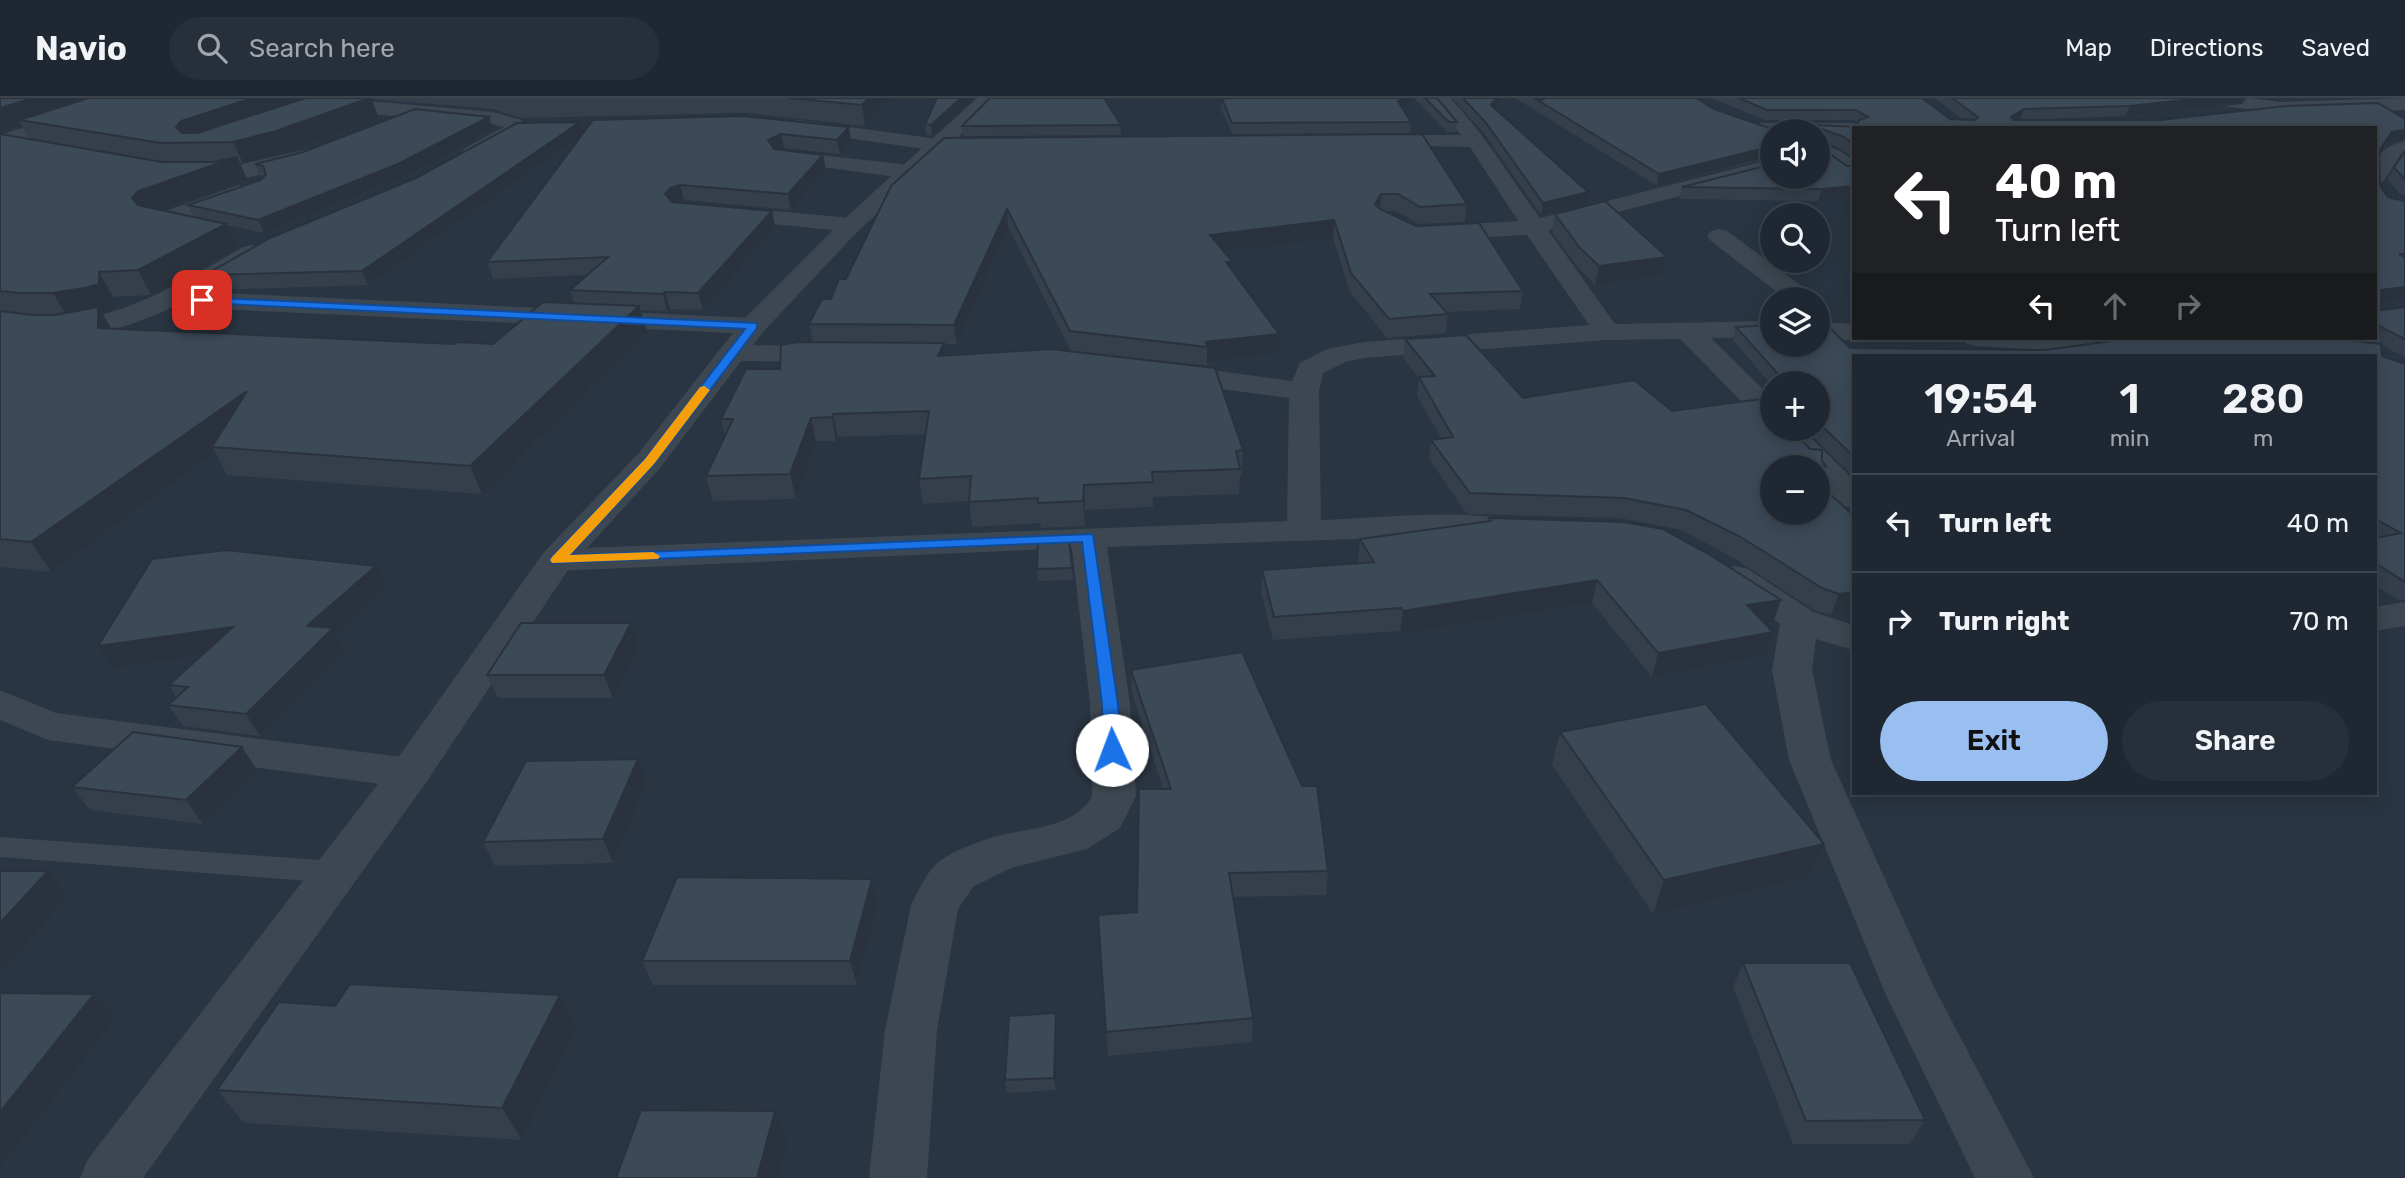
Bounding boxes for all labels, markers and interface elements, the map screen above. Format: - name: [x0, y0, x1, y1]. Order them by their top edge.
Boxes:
- search box: [169, 17, 659, 80]
- text: Navio: [35, 29, 127, 68]
- icon: search: [193, 29, 231, 67]
- text: Search here: [249, 33, 395, 64]
- text: Map: [2065, 34, 2112, 62]
- text: Directions: [2150, 34, 2263, 62]
- text: Saved: [2301, 34, 2370, 62]
- map controls: [1760, 119, 1830, 525]
- button: sound: [1760, 119, 1830, 189]
- text: 40 m: [1995, 152, 2117, 210]
- icon: left: [1880, 154, 1971, 245]
- button: search: [1760, 203, 1830, 273]
- text: Turn left: [1995, 211, 2120, 249]
- pin: [172, 270, 232, 330]
- icon: arrive: [183, 281, 221, 319]
- button: layers: [1760, 287, 1830, 357]
- icon: left: [2023, 287, 2061, 325]
- icon: ahead: [2096, 287, 2134, 325]
- icon: right: [2169, 287, 2207, 325]
- button: +: [1760, 371, 1830, 441]
- text: 19:54: [1924, 374, 2037, 424]
- text: 1: [2120, 374, 2140, 424]
- text: 280: [2222, 374, 2305, 424]
- text: Arrival: [1946, 424, 2015, 452]
- text: min: [2110, 424, 2150, 452]
- text: m: [2253, 424, 2274, 452]
- button: −: [1760, 455, 1830, 525]
- icon: left: [1880, 504, 1918, 542]
- text: Turn left: [1939, 508, 2051, 539]
- text: 40 m: [2287, 508, 2349, 539]
- icon: right: [1880, 602, 1918, 640]
- text: Turn right: [1939, 606, 2069, 637]
- text: 70 m: [2290, 606, 2349, 637]
- button: Exit: [1880, 701, 2108, 781]
- button: Share: [2122, 701, 2349, 781]
- position arrow: [1075, 713, 1149, 787]

